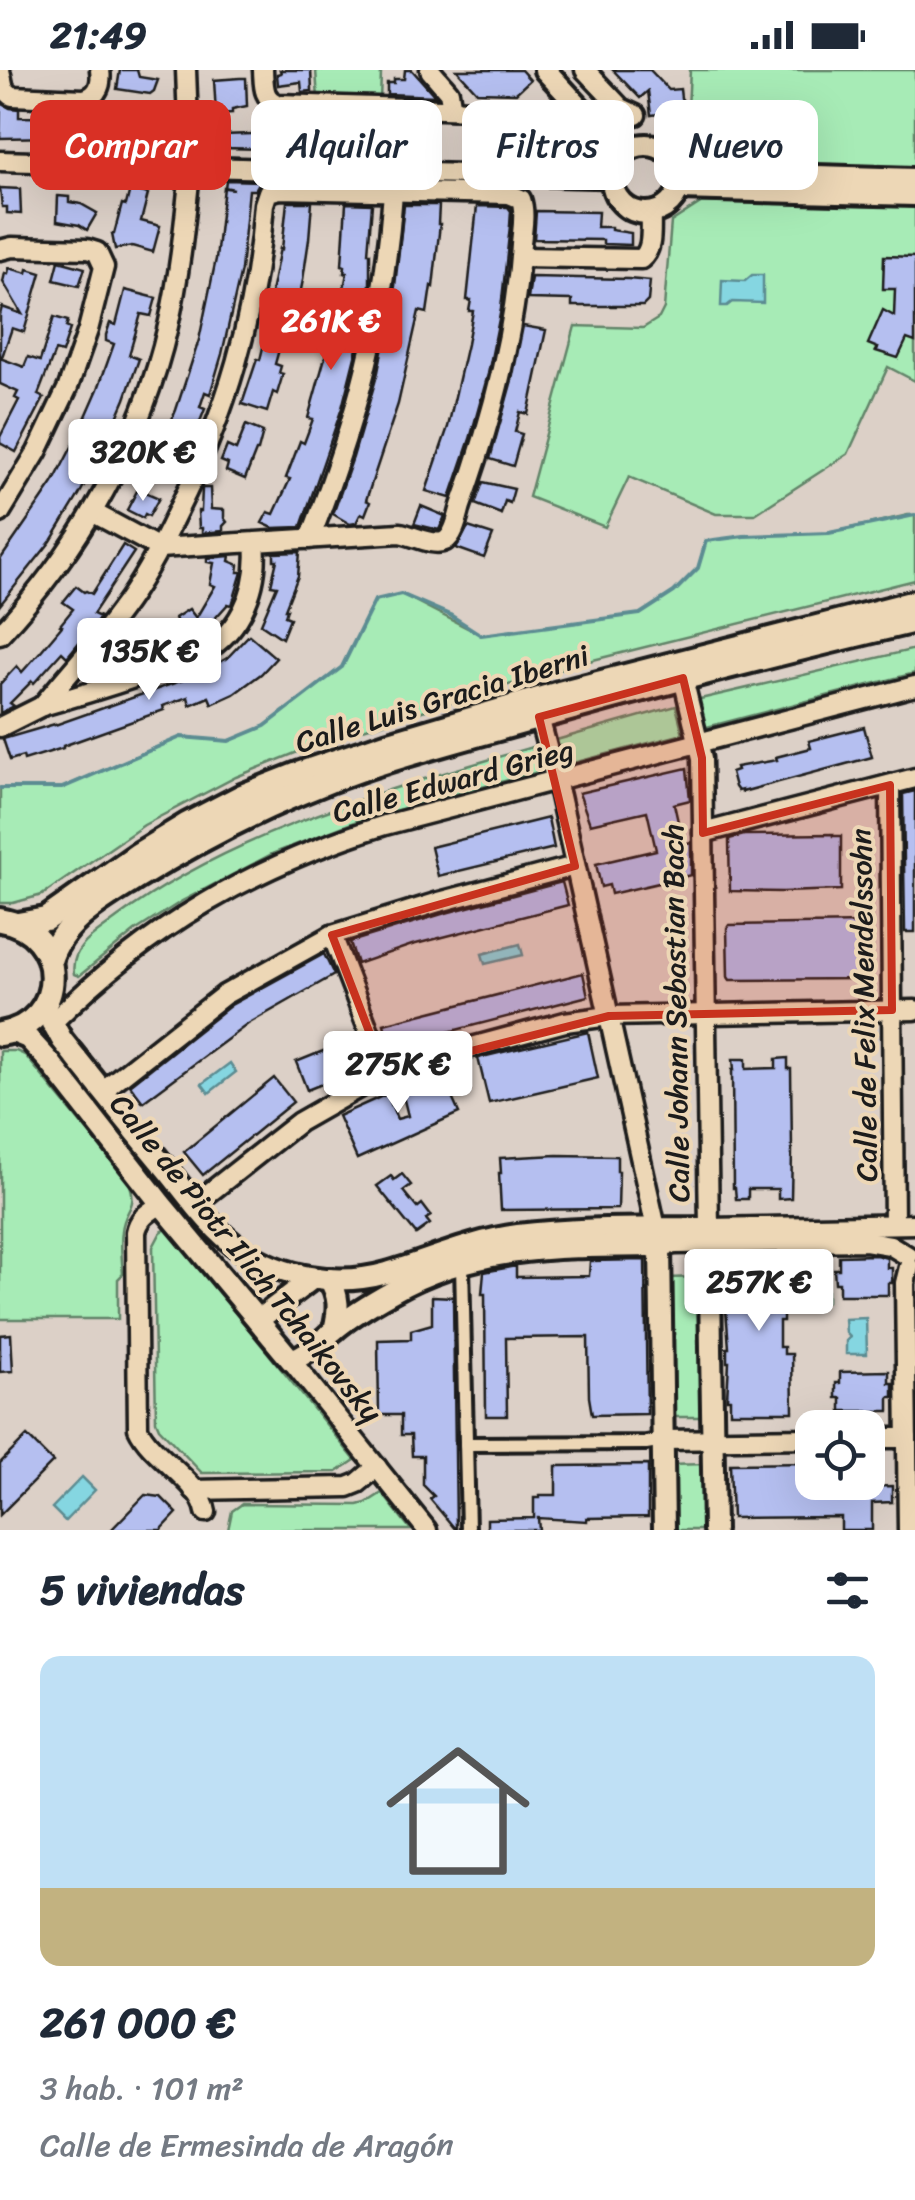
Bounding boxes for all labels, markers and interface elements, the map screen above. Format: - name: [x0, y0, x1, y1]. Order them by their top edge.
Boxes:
- text: 21:49: [50, 2, 147, 69]
- chip: Comprar: [30, 100, 231, 190]
- chip: Alquilar: [251, 100, 442, 190]
- chip: Filtros: [462, 100, 634, 190]
- chip: Nuevo: [654, 100, 818, 190]
- pin: 261K €: [250, 288, 412, 373]
- text: 261K €: [281, 292, 381, 349]
- pin: 320K €: [62, 419, 224, 504]
- text: 320K €: [90, 423, 196, 480]
- pin: 135K €: [68, 618, 230, 703]
- text: 135K €: [99, 622, 199, 679]
- street label: Calle Luis Gracia Iberni: [288, 628, 596, 769]
- street label: Calle Edward Grieg: [326, 723, 580, 839]
- street label: Calle Johann Sebastian Bach: [646, 823, 706, 1203]
- street label: Calle de Felix Mendelssohn: [834, 828, 894, 1182]
- pin: 275K €: [317, 1031, 479, 1116]
- text: 275K €: [345, 1035, 451, 1092]
- street label: Calle de Piotr Ilich Tchaikovsky: [95, 1081, 397, 1436]
- pin: 257K €: [678, 1249, 840, 1334]
- text: 257K €: [706, 1253, 812, 1310]
- map controls: [795, 1410, 885, 1500]
- button: locate: [795, 1410, 885, 1500]
- text: 5 viviendas: [40, 1553, 244, 1627]
- icon: filters: [820, 1563, 875, 1618]
- icon: home: [368, 1721, 548, 1901]
- text: 261 000 €: [40, 1986, 235, 2060]
- text: 3 hab. · 101 m²: [40, 2060, 244, 2117]
- text: Calle de Ermesinda de Aragón: [40, 2117, 454, 2174]

